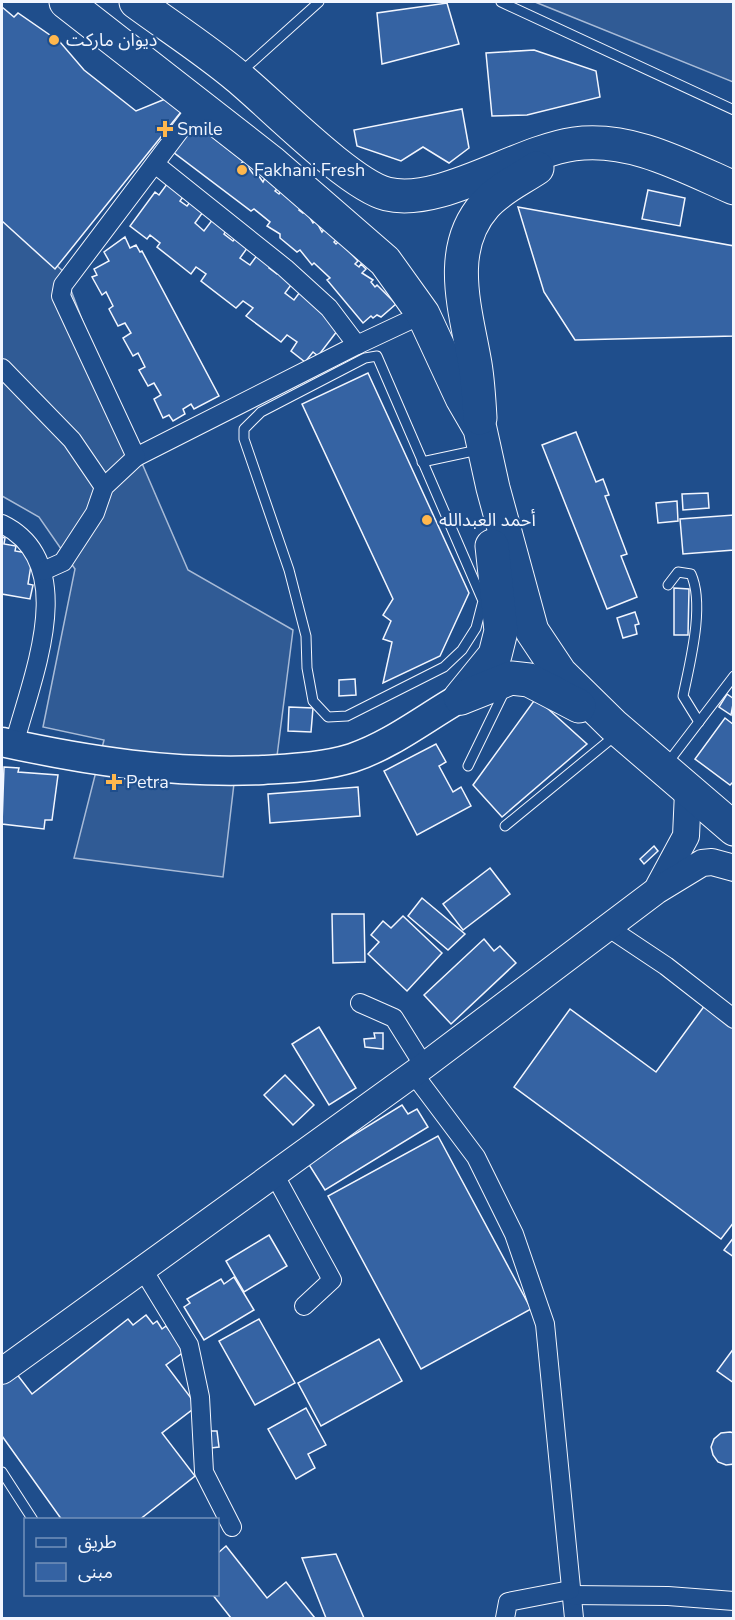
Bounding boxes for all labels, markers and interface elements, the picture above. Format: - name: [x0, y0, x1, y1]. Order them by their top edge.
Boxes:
- place label: ديوان ماركت: [66, 28, 157, 52]
- marker: ديوان ماركت: [47, 33, 61, 47]
- place label: Smile: [177, 117, 222, 141]
- marker: Smile: [158, 122, 172, 136]
- place label: Fakhani Fresh: [254, 158, 365, 182]
- marker: Fakhani Fresh: [235, 163, 249, 177]
- place label: أحمد العبدالله: [439, 508, 536, 532]
- marker: أحمد العبدالله: [420, 513, 434, 527]
- place label: Petra: [126, 770, 169, 794]
- marker: Petra: [107, 775, 121, 789]
- legend: [24, 1518, 219, 1596]
- text: طريق: [78, 1530, 117, 1554]
- text: مبنى: [78, 1560, 113, 1584]

